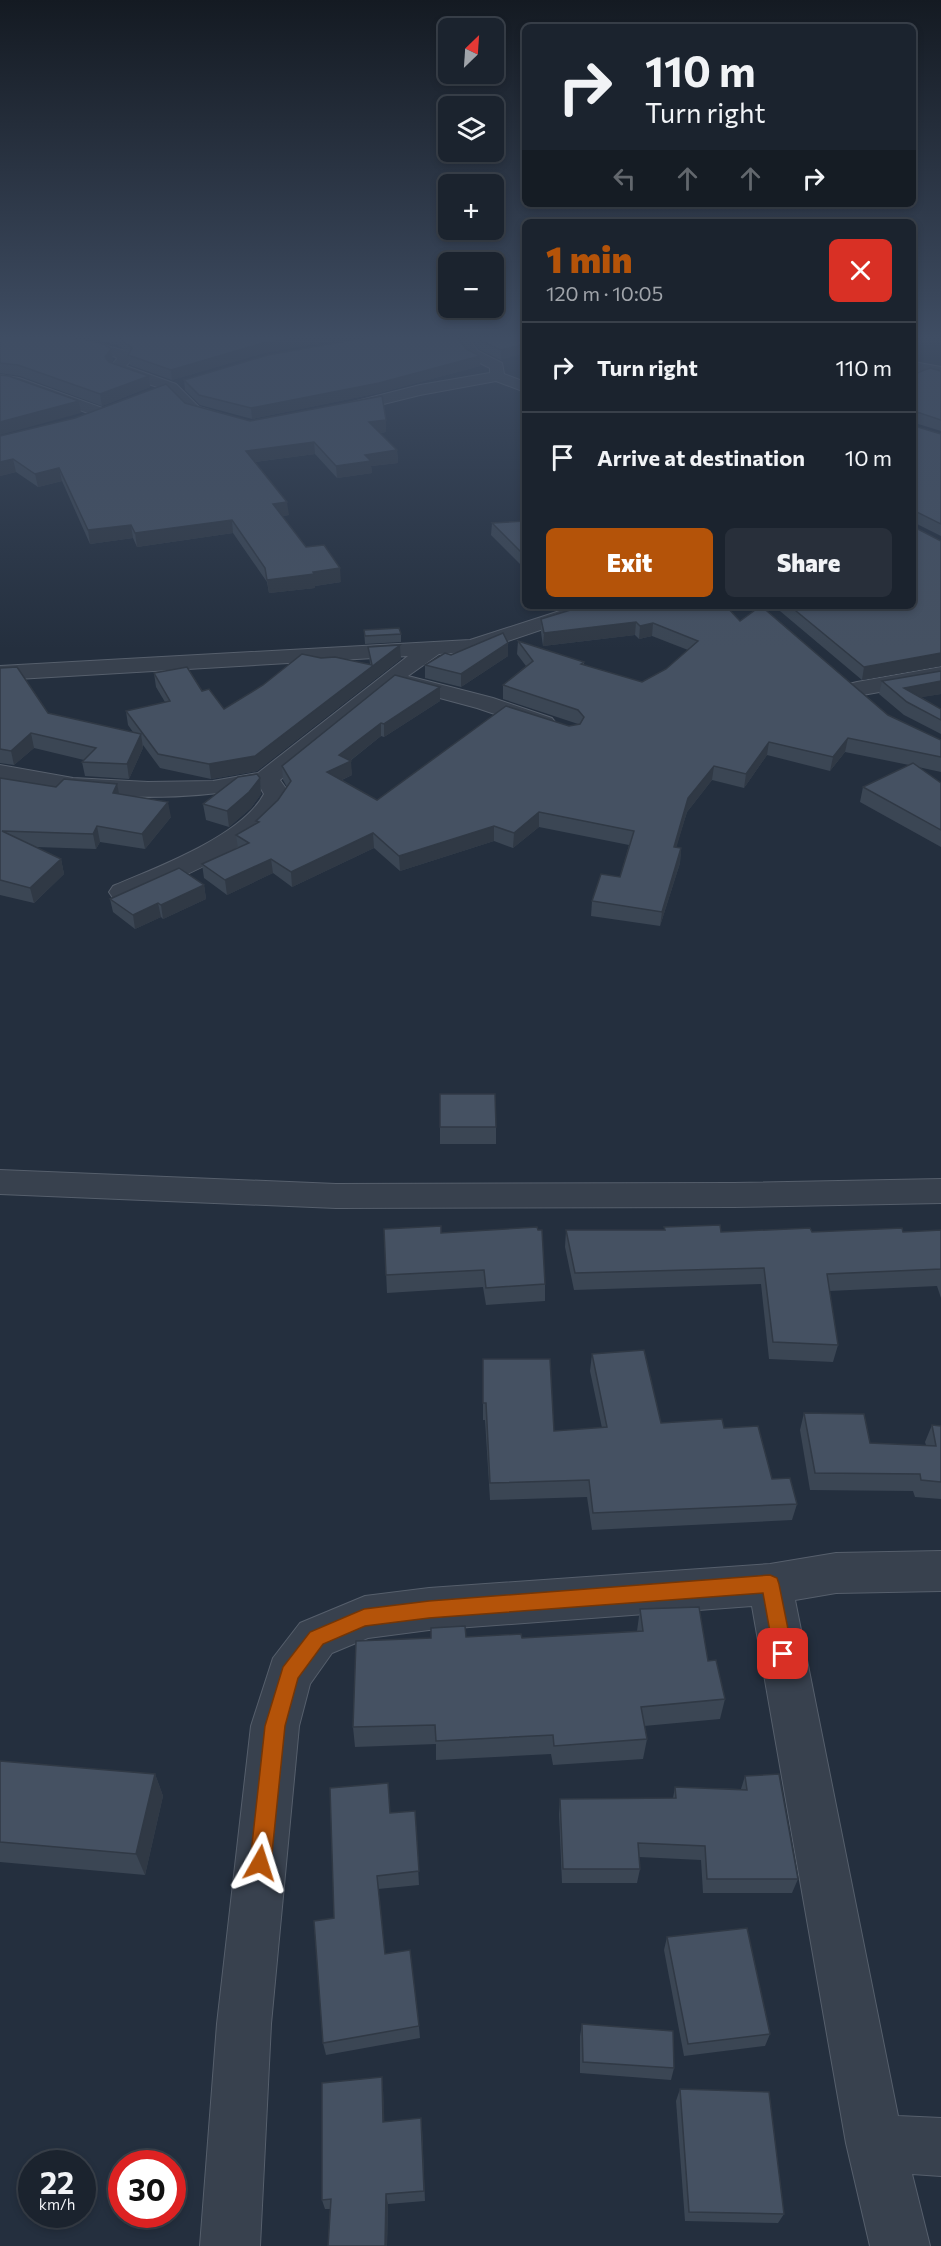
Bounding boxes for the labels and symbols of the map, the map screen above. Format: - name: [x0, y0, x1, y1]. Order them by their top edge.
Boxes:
- north arrow: [438, 18, 504, 84]
- pin: [757, 1628, 808, 1679]
- position arrow: [228, 1831, 292, 1895]
- speed limit sign: 30: [108, 2150, 186, 2228]

